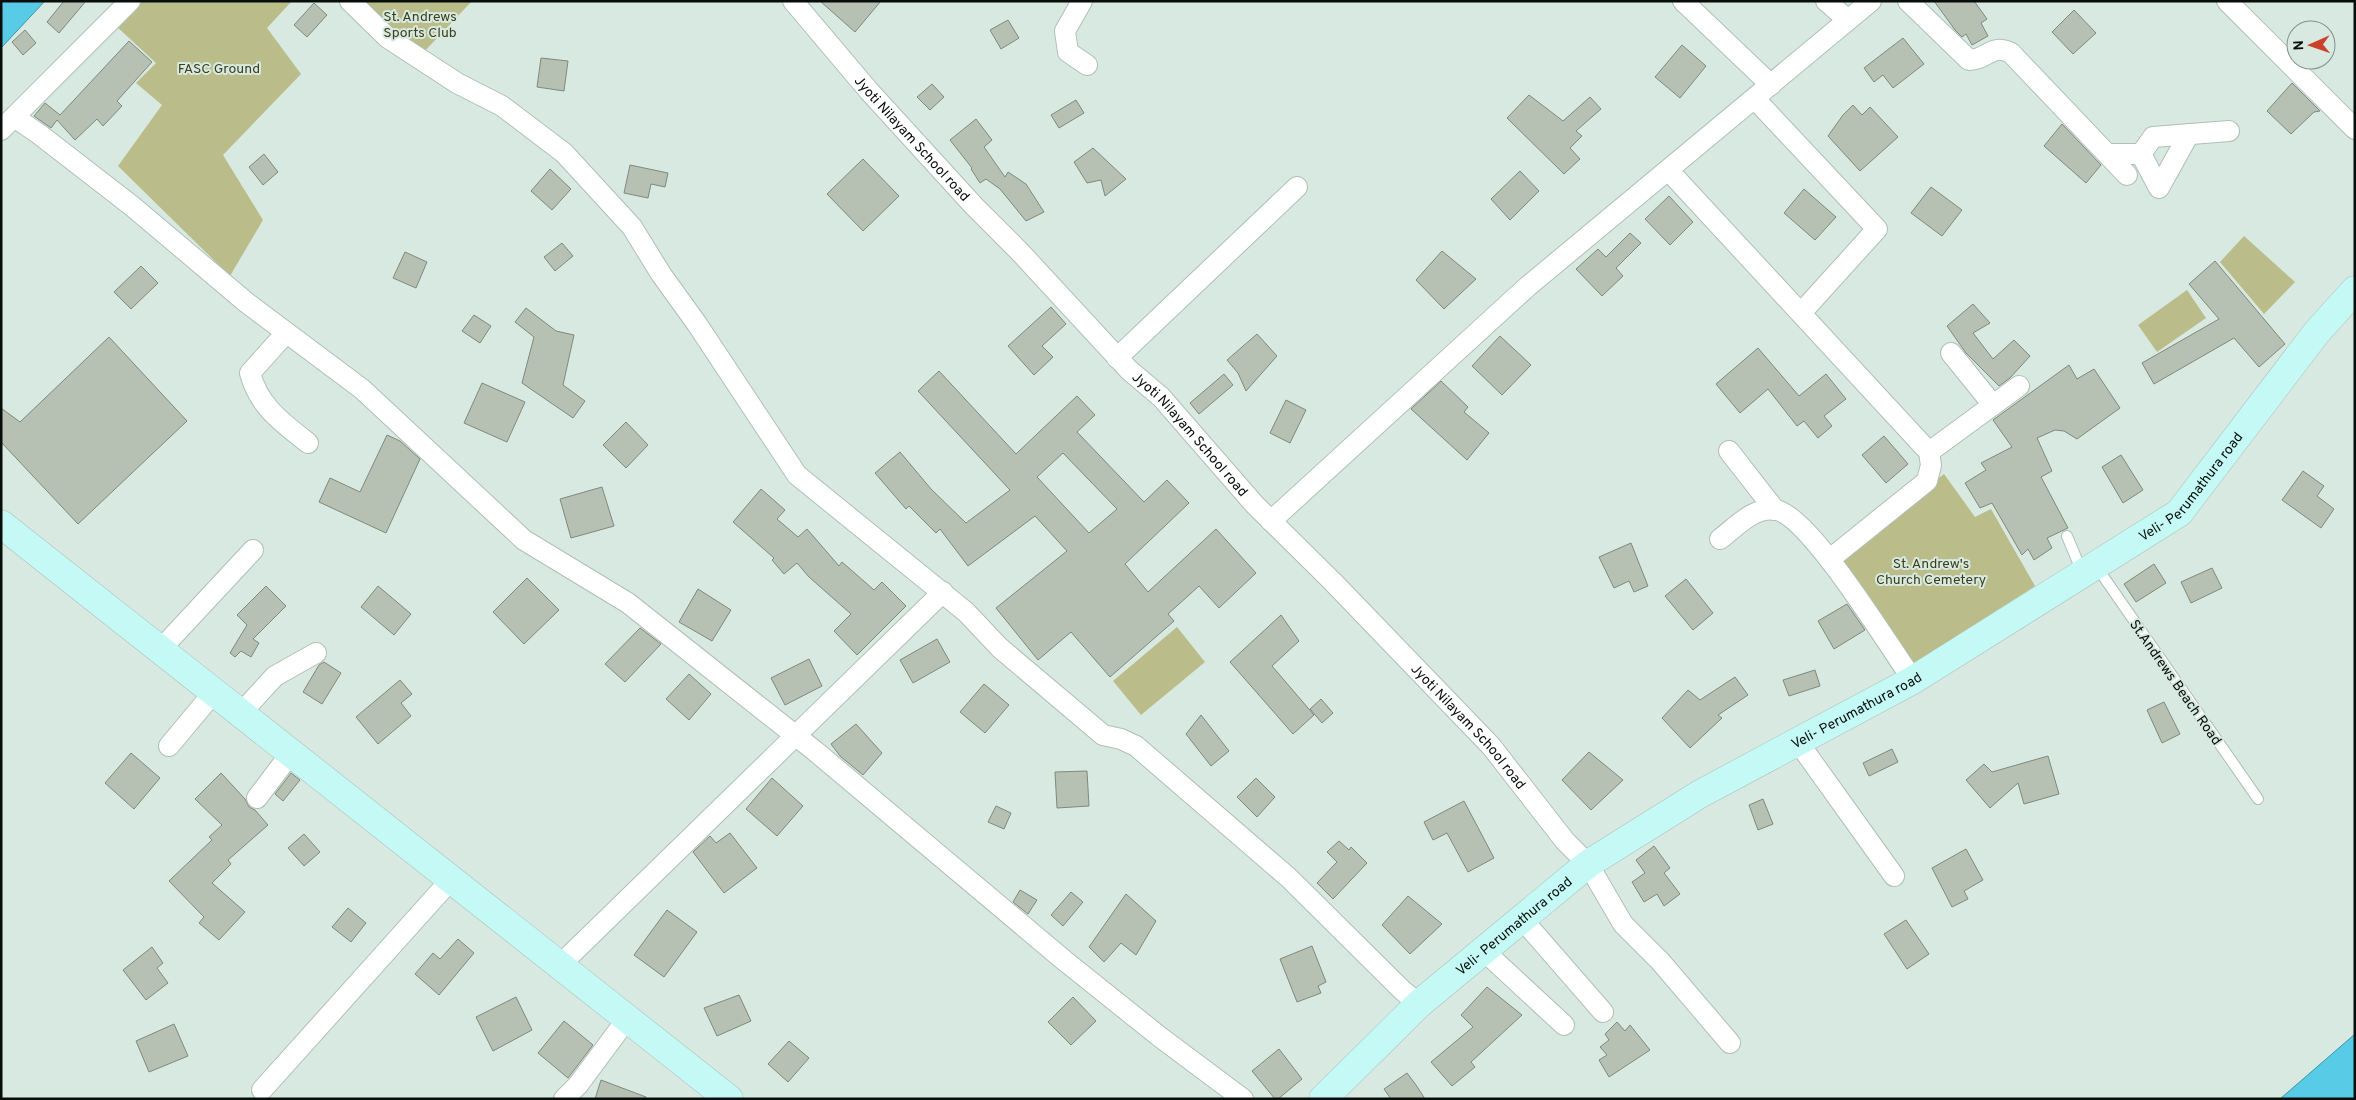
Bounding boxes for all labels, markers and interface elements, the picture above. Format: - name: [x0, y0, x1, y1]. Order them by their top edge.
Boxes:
- park label: St. Andrews Sports Club: [383, 9, 457, 42]
- north arrow: [2286, 20, 2336, 70]
- text: N: [2291, 40, 2308, 51]
- park label: FASC Ground: [178, 61, 260, 78]
- street label: Jyoti Nilayam School road: [850, 73, 973, 206]
- street label: Jyoti Nilayam School road: [1128, 369, 1251, 501]
- street label: Veli- Perumathura road: [2136, 430, 2247, 546]
- park label: St. Andrew's Church Cemetery: [1876, 556, 1986, 589]
- street label: St.Andrews Beach Road: [2125, 617, 2224, 749]
- street label: Jyoti Nilayam School road: [1407, 661, 1529, 793]
- street label: Veli- Perumathura road: [1789, 669, 1926, 753]
- street label: Veli- Perumathura road: [1453, 874, 1576, 980]

